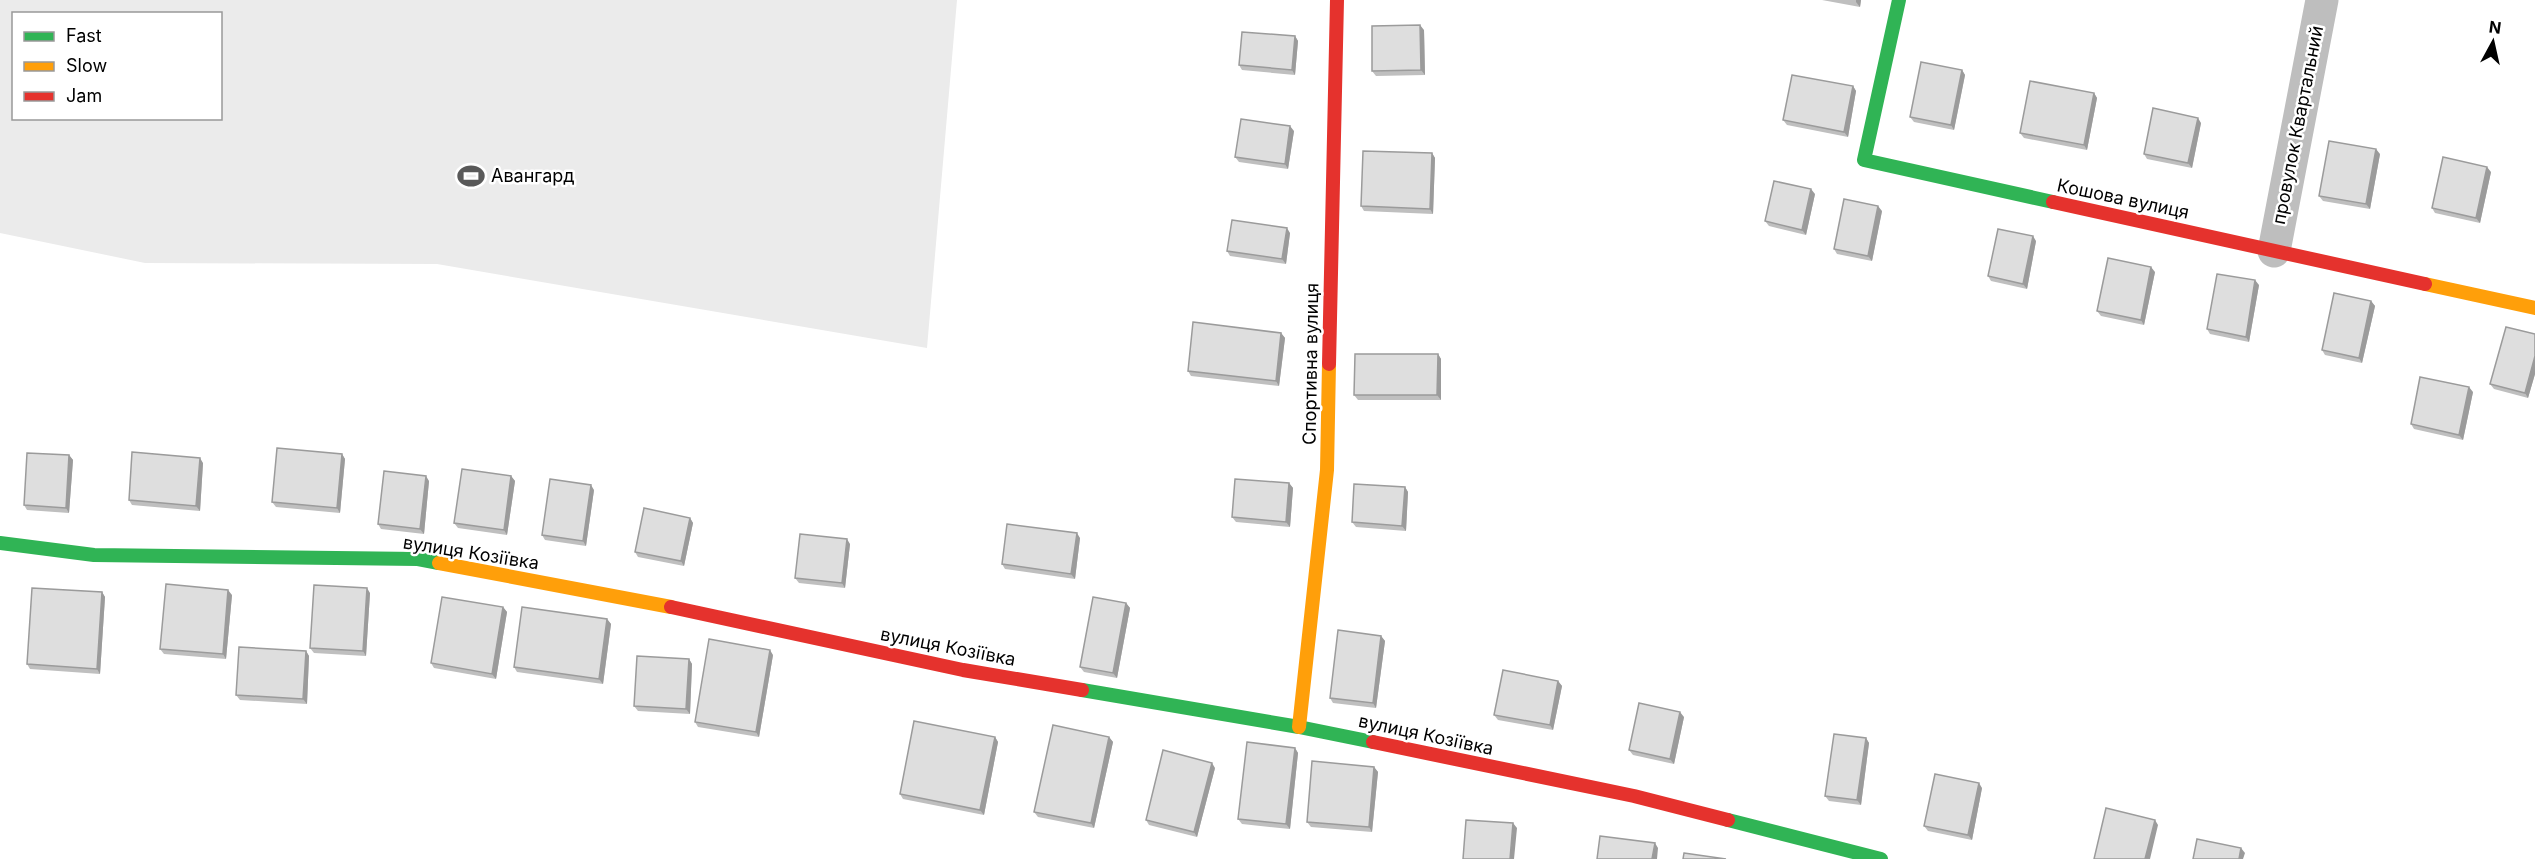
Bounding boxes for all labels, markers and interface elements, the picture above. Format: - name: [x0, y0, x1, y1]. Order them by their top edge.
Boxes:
- legend: [12, 12, 222, 120]
- north arrow: [2463, 12, 2523, 72]
- text: N: [2488, 16, 2503, 38]
- street label: провулок Квартальний: [2268, 24, 2327, 226]
- text: Fast: [66, 25, 102, 46]
- text: Slow: [66, 55, 107, 76]
- text: Jam: [66, 85, 102, 106]
- sports icon: Авангард: [456, 161, 486, 191]
- place label: Авангард: [491, 165, 575, 186]
- street label: Кошова вулиця: [2055, 174, 2191, 223]
- street label: Спортивна вулиця: [1299, 283, 1322, 445]
- street label: вулиця Козіївка: [402, 531, 541, 574]
- street label: вулиця Козіївка: [879, 623, 1018, 670]
- street label: вулиця Козіївка: [1357, 710, 1495, 759]

